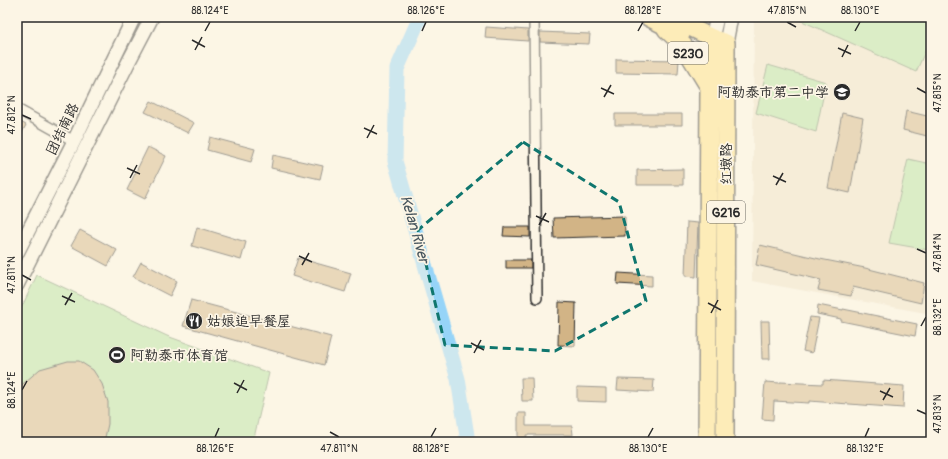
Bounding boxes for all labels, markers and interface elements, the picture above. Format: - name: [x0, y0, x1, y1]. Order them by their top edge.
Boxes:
- text: 88.124°E: [191, 5, 229, 17]
- text: 88.126°E: [407, 5, 445, 17]
- text: 88.128°E: [625, 5, 661, 17]
- text: 47.815°N: [768, 5, 807, 17]
- text: 88.130°E: [841, 5, 879, 17]
- road number: S230: [668, 42, 708, 64]
- text: 47.815°N: [932, 73, 944, 112]
- school or university icon: 阿勒泰市第二中学: [832, 82, 852, 102]
- place label: 阿勒泰市第二中学: [717, 84, 829, 101]
- text: 47.812°N: [6, 95, 18, 134]
- street label: 团结南路: [43, 100, 82, 158]
- street label: 红墩路: [718, 143, 735, 185]
- water label: Kelan River: [396, 193, 434, 267]
- road number: G216: [707, 201, 745, 223]
- text: 47.814°N: [932, 233, 944, 273]
- text: 47.811°N: [6, 256, 18, 294]
- text: 88.132°E: [932, 299, 944, 335]
- restaurant icon: 姑娘追早餐屋: [184, 311, 204, 331]
- place label: 姑娘追早餐屋: [207, 313, 291, 330]
- sports icon: 阿勒泰市体育馆: [107, 345, 127, 365]
- place label: 阿勒泰市体育馆: [130, 347, 228, 364]
- text: 88.124°E: [6, 371, 18, 409]
- text: 47.813°N: [932, 394, 944, 433]
- text: 88.126°E: [196, 443, 234, 455]
- text: 47.811°N: [320, 443, 358, 455]
- text: 88.128°E: [413, 443, 449, 455]
- text: 88.130°E: [629, 443, 667, 455]
- text: 88.132°E: [847, 443, 883, 455]

